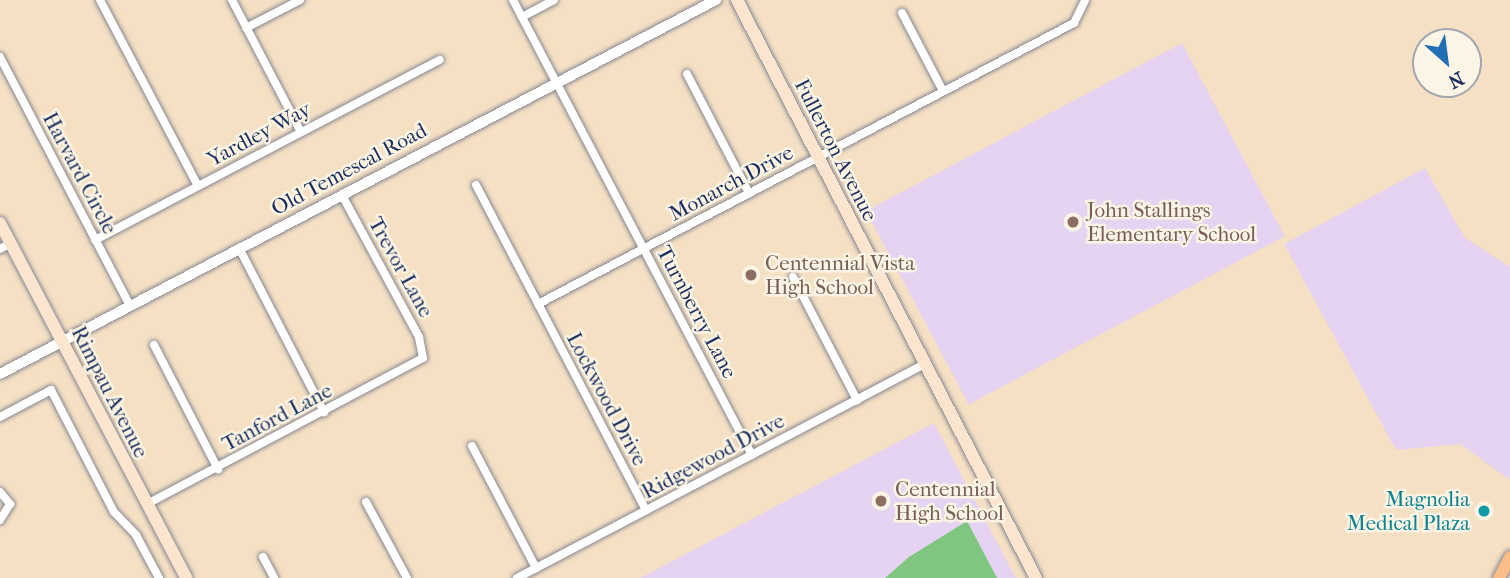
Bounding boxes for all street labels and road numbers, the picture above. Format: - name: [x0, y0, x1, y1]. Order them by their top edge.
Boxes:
- street label: Fullerton Avenue: [789, 75, 883, 225]
- street label: Yardley Way: [203, 96, 315, 172]
- street label: Harvard Circle: [37, 108, 123, 238]
- street label: Old Temescal Road: [267, 117, 431, 221]
- street label: Monarch Drive: [665, 140, 797, 226]
- street label: Trevor Lane: [363, 213, 439, 321]
- street label: Turnberry Lane: [652, 241, 742, 383]
- street label: Rimpau Avenue: [66, 322, 154, 462]
- street label: Lockwood Drive: [561, 328, 653, 470]
- street label: Tanford Lane: [218, 378, 336, 456]
- street label: Ridgewood Drive: [637, 408, 789, 504]

